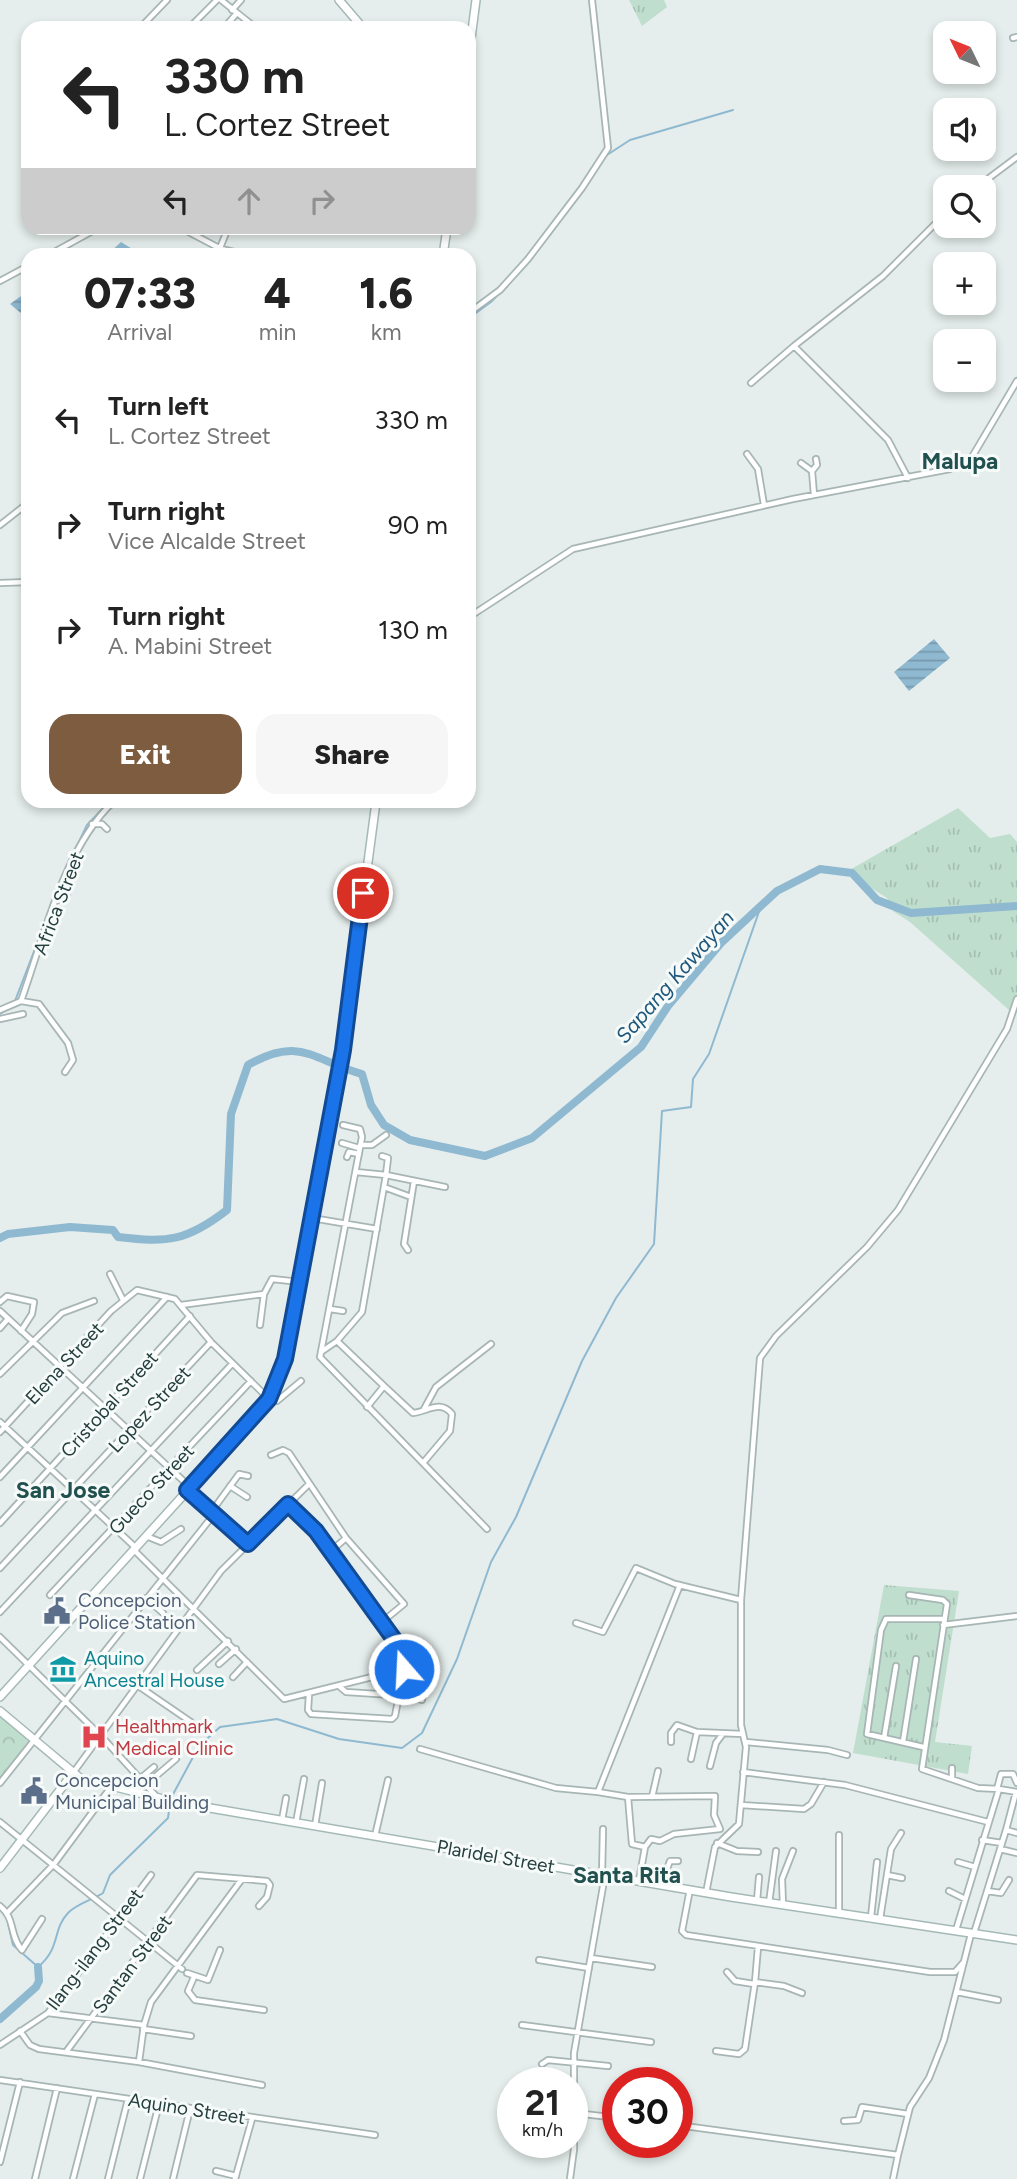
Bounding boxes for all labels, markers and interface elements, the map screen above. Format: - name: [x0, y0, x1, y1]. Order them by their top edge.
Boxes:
- north arrow: [933, 21, 996, 84]
- map controls: [933, 21, 996, 392]
- text: 330 m: [164, 46, 305, 105]
- icon: left: [49, 49, 140, 140]
- button: sound: [933, 98, 996, 161]
- text: L. Cortez Street: [164, 106, 390, 144]
- button: search: [933, 175, 996, 238]
- icon: left: [157, 182, 195, 220]
- icon: ahead: [230, 182, 268, 220]
- icon: right: [303, 182, 341, 220]
- button: +: [933, 252, 996, 315]
- text: 07:33: [84, 268, 196, 319]
- text: 4: [264, 268, 291, 319]
- text: 1.6: [359, 268, 413, 319]
- text: Arrival: [107, 318, 172, 346]
- text: min: [259, 318, 296, 346]
- text: km: [371, 318, 402, 346]
- button: −: [933, 329, 996, 392]
- text: Turn left: [108, 390, 209, 422]
- icon: left: [49, 401, 87, 439]
- text: 330 m: [374, 404, 448, 436]
- text: L. Cortez Street: [108, 422, 271, 450]
- district label: Malupa: [922, 447, 998, 475]
- text: Turn right: [108, 495, 225, 527]
- icon: right: [49, 506, 87, 544]
- text: 90 m: [388, 509, 448, 541]
- text: Vice Alcalde Street: [108, 527, 306, 555]
- text: Turn right: [108, 600, 225, 632]
- icon: right: [49, 611, 87, 649]
- text: 130 m: [378, 614, 448, 646]
- text: A. Mabini Street: [108, 632, 272, 660]
- button: Exit: [49, 714, 242, 794]
- button: Share: [256, 714, 448, 794]
- street label: Africa Street: [28, 848, 89, 958]
- pin: [333, 863, 393, 923]
- icon: arrive: [344, 874, 382, 912]
- water label: Sapang Kawayan: [610, 905, 739, 1048]
- street label: Elena Street: [20, 1317, 108, 1409]
- street label: Cristobal Street: [56, 1347, 163, 1462]
- street label: Lopez Street: [104, 1361, 195, 1457]
- street label: Gueco Street: [104, 1440, 199, 1539]
- district label: San Jose: [16, 1476, 110, 1504]
- place label: Concepcion Police Station: [78, 1589, 195, 1634]
- public building icon: Concepcion Police Station: [42, 1596, 72, 1626]
- position arrow: [367, 1632, 441, 1706]
- place label: Aquino Ancestral House: [84, 1647, 224, 1692]
- museum icon: Aquino Ancestral House: [48, 1654, 78, 1684]
- place label: Healthmark Medical Clinic: [115, 1715, 233, 1760]
- hospital icon: Healthmark Medical Clinic: [79, 1722, 109, 1752]
- place label: Concepcion Municipal Building: [55, 1769, 209, 1814]
- public building icon: Concepcion Municipal Building: [19, 1776, 49, 1806]
- street label: Plaridel Street: [435, 1835, 557, 1878]
- district label: Santa Rita: [573, 1861, 681, 1889]
- street label: Ilang-ilang Street: [41, 1884, 148, 2015]
- street label: Santan Street: [88, 1911, 177, 2018]
- speed limit sign: 30: [602, 2067, 693, 2158]
- text: 21: [525, 2082, 560, 2124]
- street label: Aquino Street: [127, 2088, 247, 2129]
- text: km/h: [522, 2119, 563, 2141]

